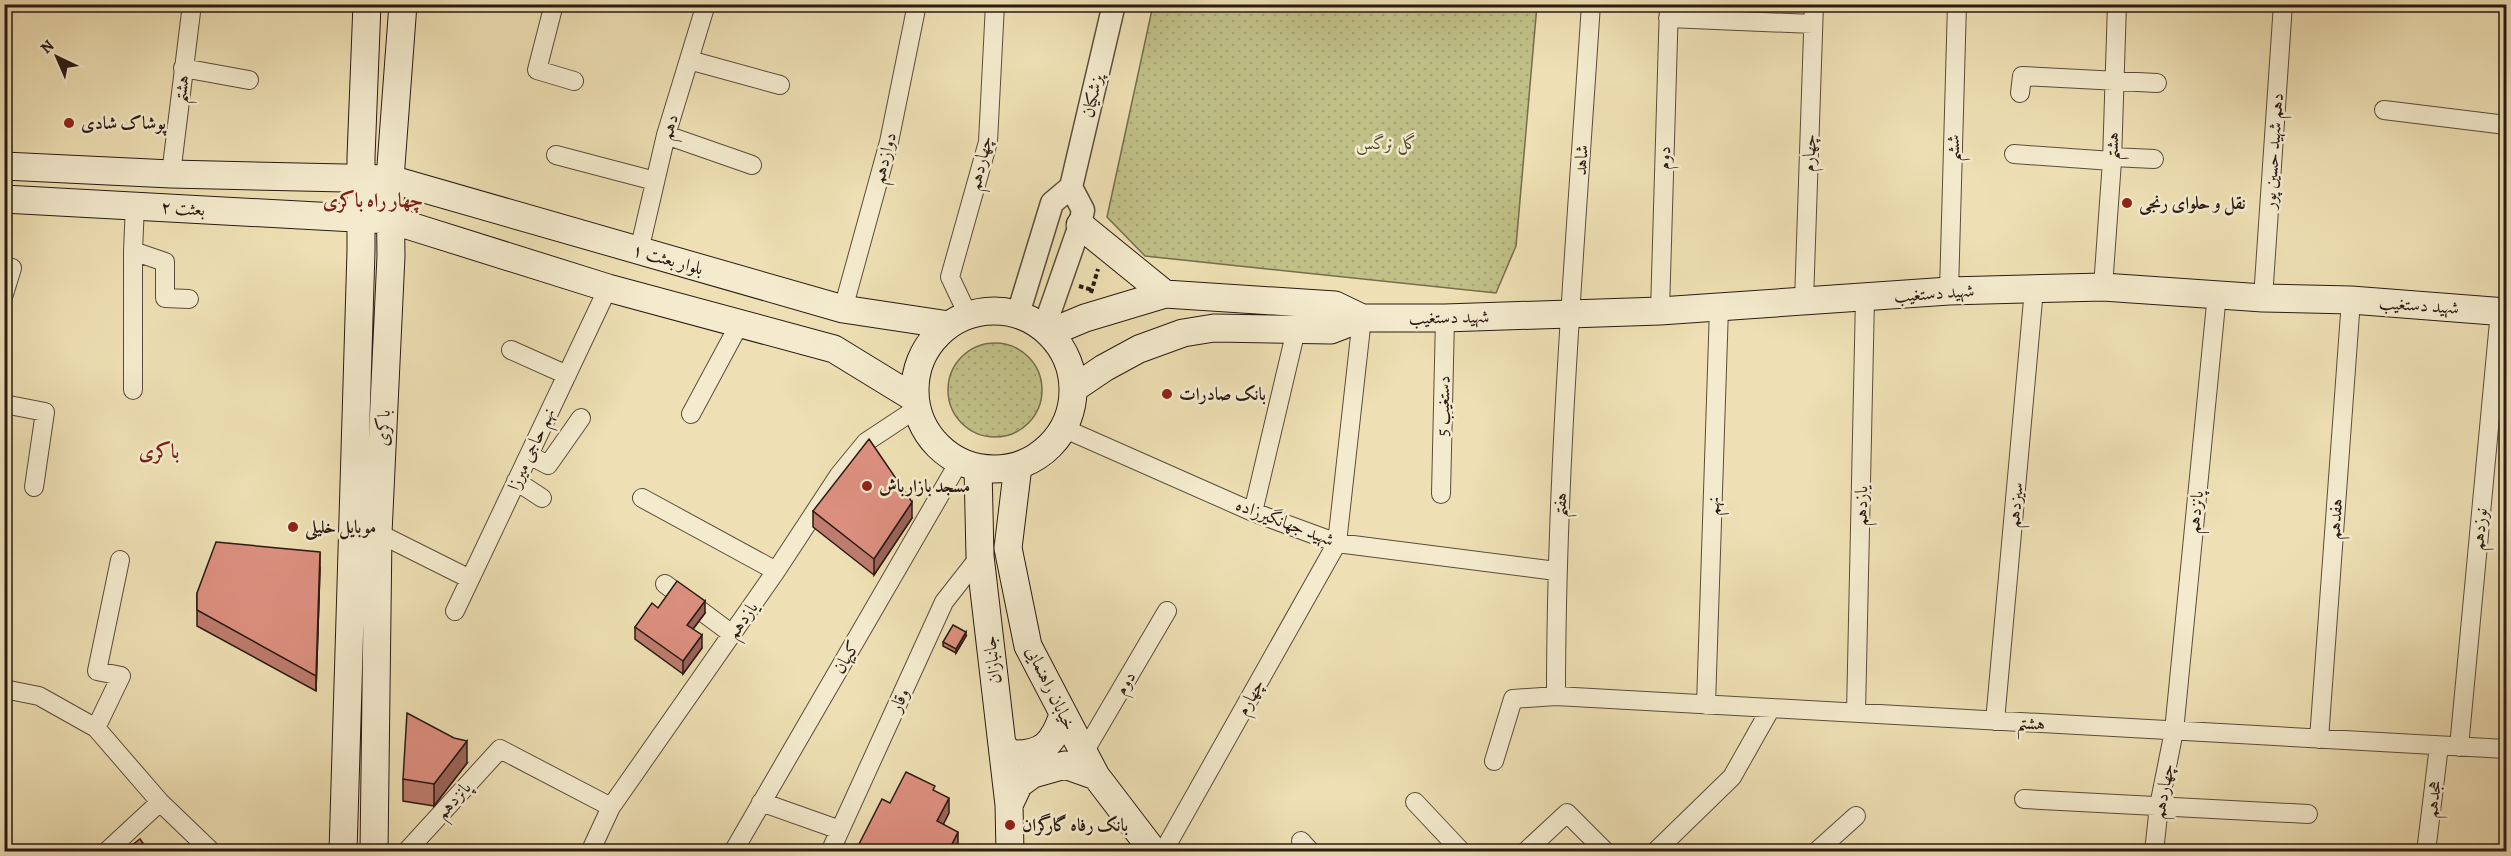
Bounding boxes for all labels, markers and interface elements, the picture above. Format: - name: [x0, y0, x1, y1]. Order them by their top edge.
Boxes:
- north arrow: [27, 27, 87, 87]
- text: N: [35, 35, 59, 59]
- street label: پزشکیان: [1075, 70, 1109, 120]
- street label: هشتم: [167, 73, 201, 105]
- street label: دهم شهید حسین پور: [2257, 92, 2294, 212]
- place label: پوشاک شادی: [81, 111, 168, 136]
- street label: دهم: [654, 111, 689, 144]
- marker: پوشاک شادی: [62, 116, 76, 130]
- street label: دوازدهم: [866, 130, 907, 187]
- park label: گل نرگس: [1356, 131, 1418, 155]
- street label: هشتم: [2100, 131, 2130, 161]
- street label: چهاردهم: [962, 133, 1003, 194]
- street label: چهارم: [1796, 133, 1826, 173]
- street label: ششم: [1941, 134, 1971, 162]
- street label: شاهد: [1568, 144, 1594, 176]
- street label: دوم: [1652, 146, 1680, 170]
- district label: چهار راه باکری: [323, 187, 423, 214]
- place label: نقل و حلوای رنجی: [2139, 191, 2246, 216]
- street label: بعثت ۲: [160, 194, 206, 222]
- marker: نقل و حلوای رنجی: [2120, 196, 2134, 210]
- street label: بلوار بعثت ۱: [630, 237, 706, 281]
- street label: شهید دستغیب: [1893, 278, 1975, 308]
- street label: شهید دستغیب: [2378, 290, 2460, 320]
- street label: شهید دستغیب: [1409, 304, 1489, 330]
- street label: دستغیب 5: [1430, 375, 1456, 437]
- place label: بانک صادرات: [1179, 382, 1266, 406]
- marker: بانک صادرات: [1160, 387, 1174, 401]
- street label: نهم حاجی میرزا: [501, 404, 565, 496]
- street label: باکری: [370, 409, 396, 447]
- district label: باکری: [139, 438, 179, 465]
- place label: مسجد بازارباش: [879, 474, 970, 498]
- marker: مسجد بازارباش: [860, 479, 874, 493]
- street label: سیزدهم: [2001, 481, 2034, 529]
- street label: یازدهم: [1849, 484, 1878, 526]
- street label: پانزدهم: [2181, 488, 2214, 535]
- street label: شهید جهانگیرزاده: [1232, 492, 1338, 552]
- street label: هفتم: [1547, 492, 1579, 518]
- street label: نهم: [1701, 496, 1730, 516]
- street label: هفدهم: [2322, 498, 2353, 541]
- street label: نوزدهم: [2465, 507, 2498, 552]
- place label: موبایل خلیلی: [304, 515, 376, 541]
- marker: موبایل خلیلی: [286, 520, 300, 534]
- street label: یازدهم: [721, 595, 768, 646]
- street label: جانبازان: [977, 634, 1007, 686]
- street label: کیهان: [827, 636, 865, 678]
- street label: خیابان راهنمایی: [1020, 642, 1082, 734]
- street label: دوم: [1109, 667, 1145, 701]
- street label: چهارم: [1230, 674, 1273, 721]
- street label: وقار: [882, 684, 915, 718]
- street label: هشتم: [2016, 710, 2046, 742]
- street label: چهاردهم: [2146, 761, 2185, 821]
- street label: پانزدهم: [430, 775, 481, 827]
- street label: هجدهم: [2419, 779, 2452, 820]
- place label: بانک رفاه گارگران: [1022, 813, 1128, 837]
- marker: بانک رفاه گارگران: [1003, 818, 1017, 832]

